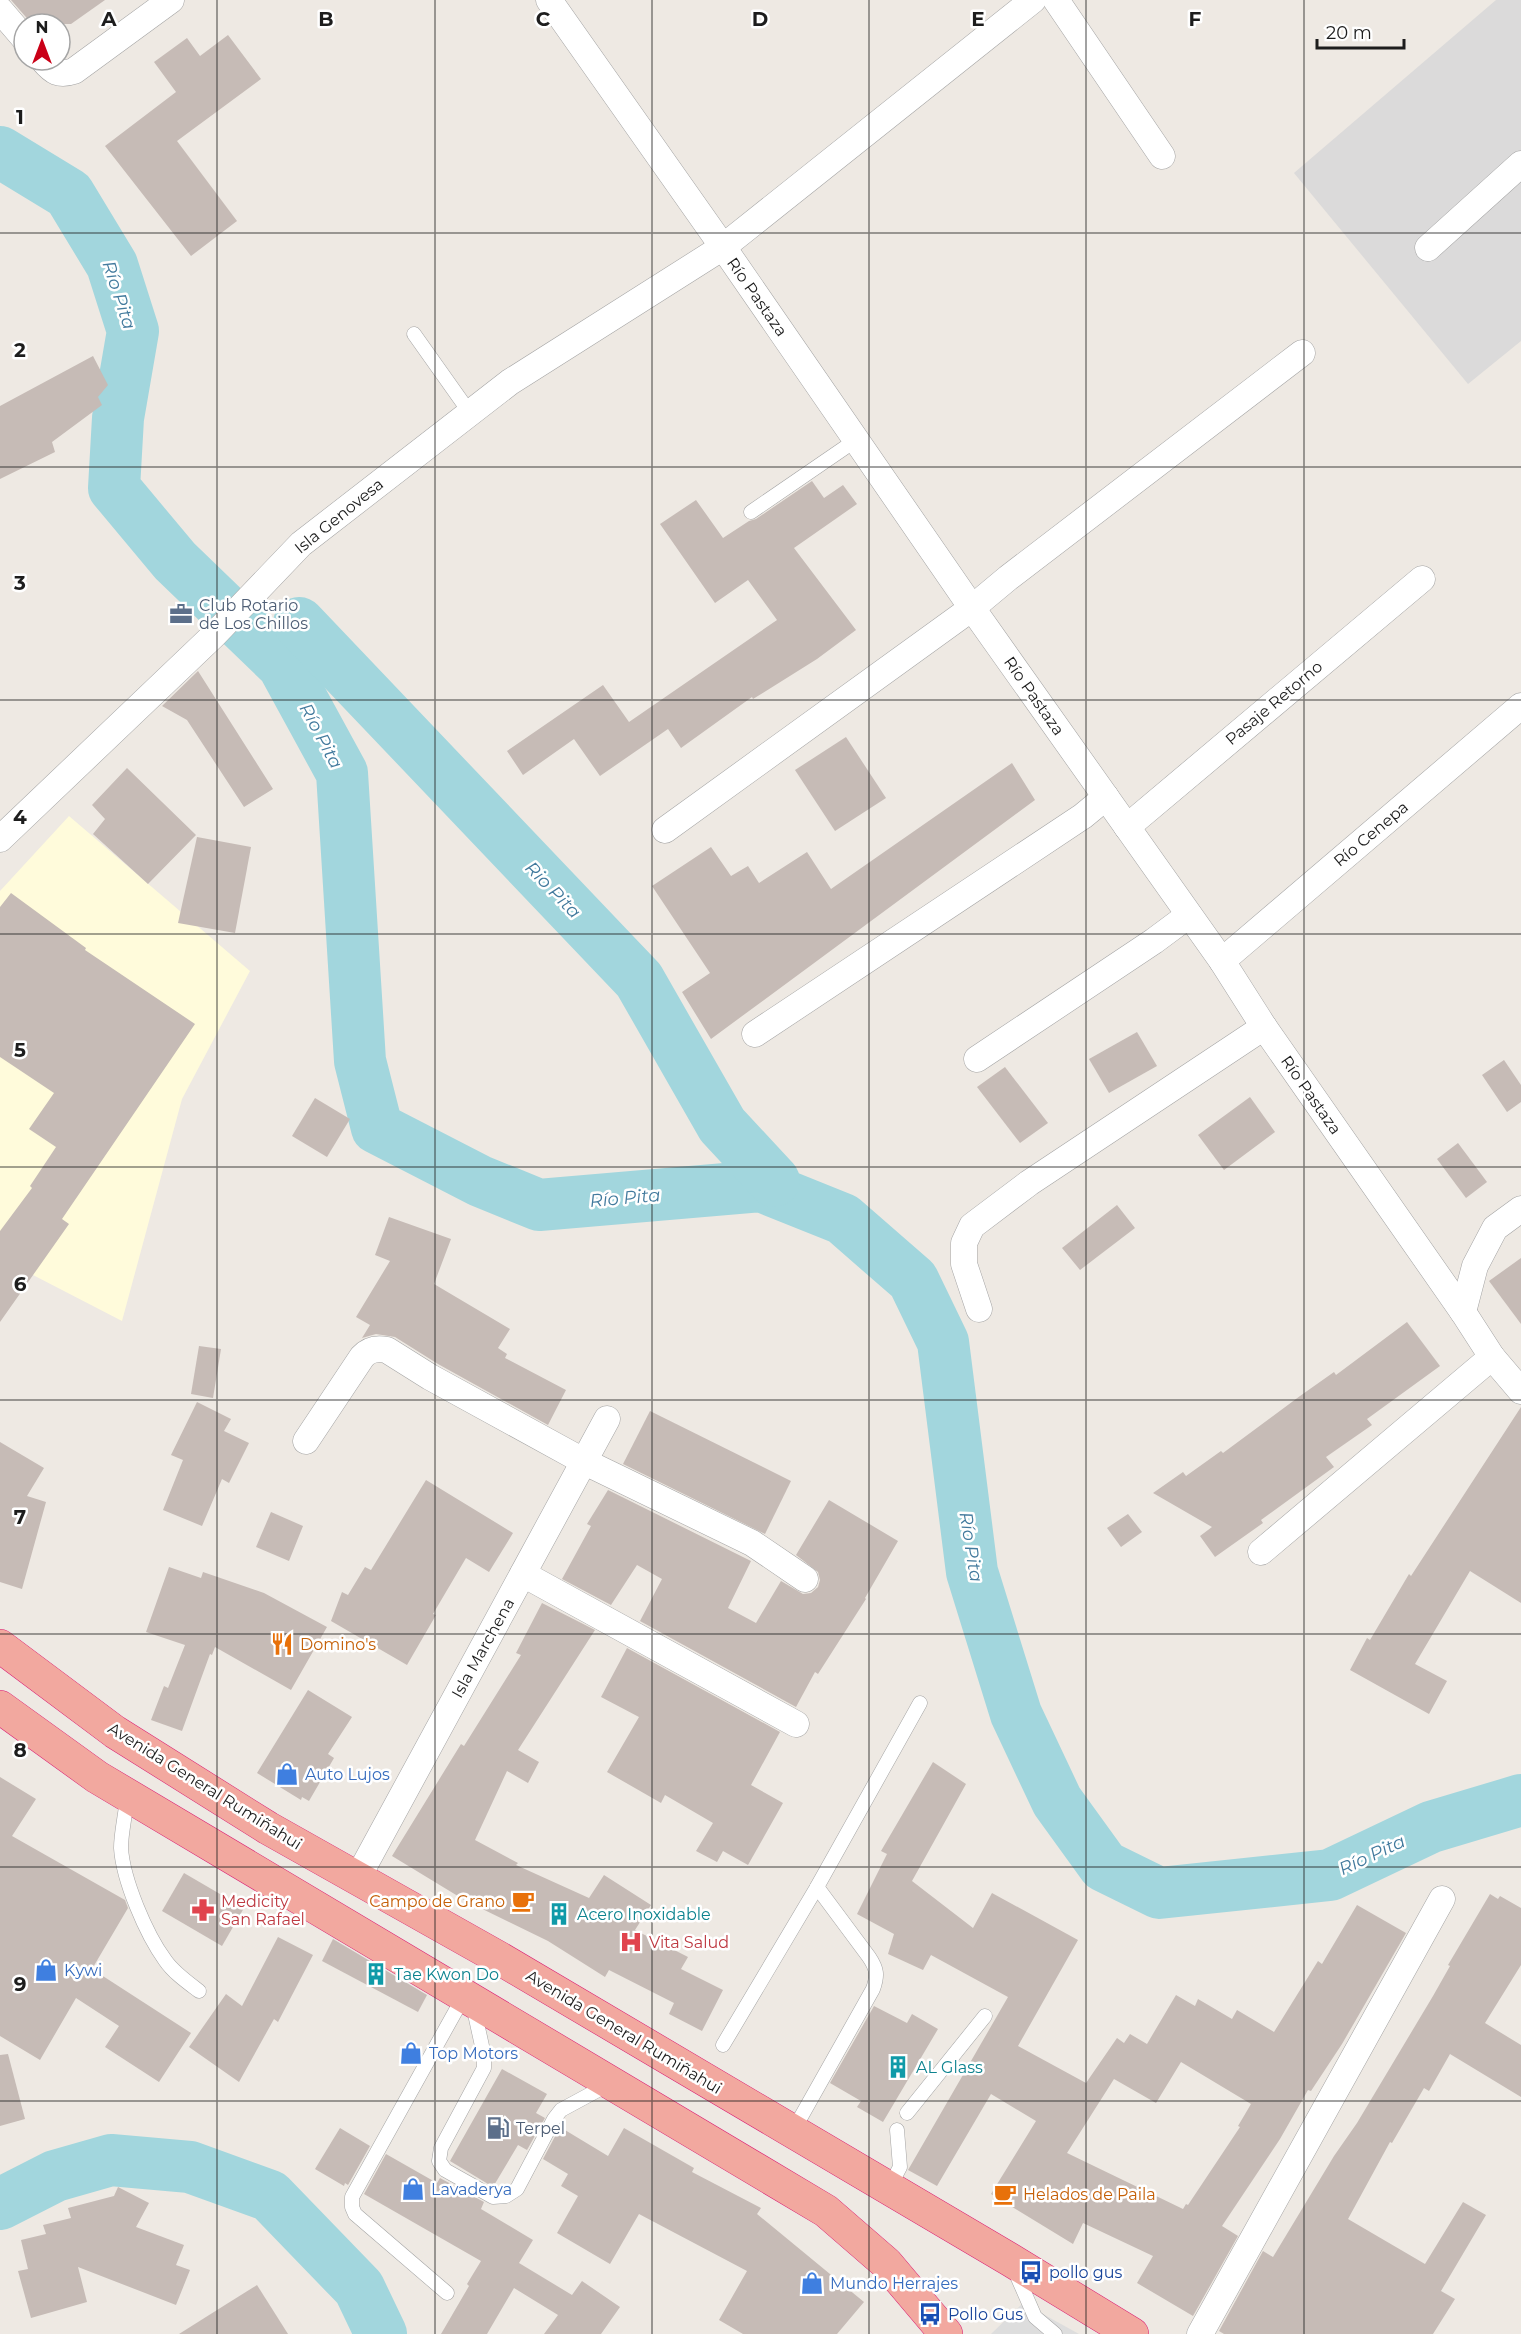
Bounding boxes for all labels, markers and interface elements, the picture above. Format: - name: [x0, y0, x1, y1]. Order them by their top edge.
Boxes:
- text: A: [100, 7, 117, 31]
- text: B: [318, 7, 334, 31]
- text: C: [536, 7, 551, 31]
- text: D: [752, 7, 768, 31]
- text: E: [971, 7, 985, 31]
- text: F: [1189, 7, 1202, 31]
- north arrow: [12, 12, 72, 72]
- scale bar: [1317, 12, 1404, 50]
- text: N: [36, 18, 48, 37]
- text: 20 m: [1326, 22, 1372, 44]
- text: 1: [16, 105, 24, 129]
- street label: Río Pastaza: [723, 254, 791, 340]
- water label: Río Pita: [98, 258, 140, 332]
- text: 2: [14, 338, 26, 362]
- street label: Isla Genovesa: [291, 474, 387, 558]
- text: 3: [13, 571, 26, 595]
- place label: Club Rotario de Los Chillos: [199, 596, 308, 633]
- office icon: Club Rotario de Los Chillos: [168, 601, 194, 627]
- street label: Río Pastaza: [1000, 653, 1068, 739]
- street label: Pasaje Retorno: [1222, 657, 1326, 749]
- water label: Río Pita: [295, 700, 347, 772]
- street label: Río Cenepa: [1330, 797, 1412, 871]
- text: 4: [13, 805, 27, 829]
- water label: Rio Pita: [520, 857, 586, 923]
- text: 5: [14, 1038, 26, 1062]
- street label: Río Pastaza: [1277, 1052, 1345, 1138]
- water label: Río Pita: [589, 1184, 661, 1212]
- text: 6: [14, 1272, 27, 1296]
- text: 7: [14, 1505, 26, 1529]
- water label: Río Pita: [955, 1510, 987, 1584]
- street label: Isla Marchena: [448, 1595, 518, 1701]
- restaurant icon: Domino's: [269, 1631, 295, 1657]
- place label: Domino's: [300, 1635, 376, 1654]
- street label: Avenida General Rumiñahui: [105, 1718, 305, 1854]
- text: 8: [13, 1738, 27, 1762]
- shop icon: Auto Lujos: [274, 1761, 300, 1787]
- place label: Auto Lujos: [305, 1765, 390, 1784]
- water label: Río Pita: [1335, 1830, 1409, 1880]
- cafe icon: Campo de Grano: [510, 1888, 536, 1914]
- place label: Medicity San Rafael: [221, 1892, 305, 1929]
- place label: Campo de Grano: [369, 1892, 505, 1911]
- pharmacy icon: Medicity San Rafael: [190, 1897, 216, 1923]
- building icon: Acero Inoxidable: [546, 1901, 572, 1927]
- place label: Acero Inoxidable: [577, 1905, 711, 1924]
- hospital icon: Vita Salud: [618, 1929, 644, 1955]
- place label: Vita Salud: [649, 1933, 729, 1952]
- shop icon: Kywi: [33, 1957, 59, 1983]
- place label: Kywi: [64, 1961, 102, 1980]
- building icon: Tae Kwon Do: [363, 1961, 389, 1987]
- place label: Tae Kwon Do: [394, 1965, 499, 1984]
- street label: Avenida General Rumiñahui: [523, 1966, 725, 2098]
- text: 9: [14, 1972, 26, 1996]
- shop icon: Top Motors: [398, 2040, 424, 2066]
- place label: Top Motors: [429, 2044, 518, 2063]
- building icon: AL Glass: [885, 2054, 911, 2080]
- place label: AL Glass: [916, 2058, 983, 2077]
- fuel station icon: Terpel: [485, 2115, 511, 2141]
- place label: Terpel: [516, 2119, 565, 2138]
- shop icon: Lavaderya: [400, 2176, 426, 2202]
- place label: Lavaderya: [431, 2180, 512, 2199]
- cafe icon: Helados de Paila: [992, 2181, 1018, 2207]
- place label: Helados de Paila: [1023, 2185, 1156, 2204]
- bus stop icon: pollo gus: [1018, 2259, 1044, 2285]
- place label: pollo gus: [1049, 2263, 1122, 2282]
- shop icon: Mundo Herrajes: [799, 2270, 825, 2296]
- place label: Mundo Herrajes: [830, 2274, 958, 2293]
- bus stop icon: Pollo Gus: [917, 2301, 943, 2327]
- place label: Pollo Gus: [948, 2305, 1023, 2324]

